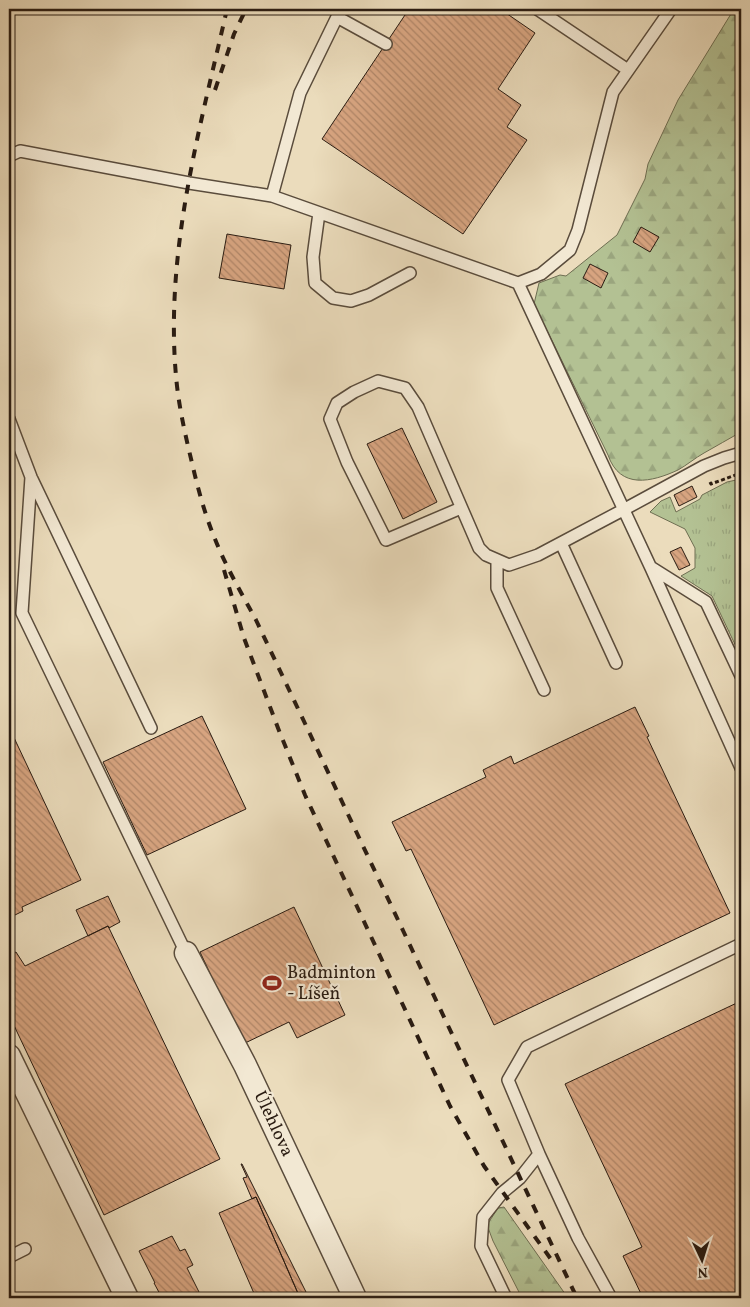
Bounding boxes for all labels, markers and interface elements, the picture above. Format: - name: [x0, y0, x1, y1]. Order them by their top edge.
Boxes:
- place label: Badminton - Líšeň: [287, 961, 376, 1007]
- sports icon: Badminton - Líšeň: [261, 972, 283, 994]
- street label: Úlehlova: [247, 1087, 299, 1161]
- north arrow: [678, 1234, 728, 1284]
- text: N: [697, 1262, 709, 1281]

